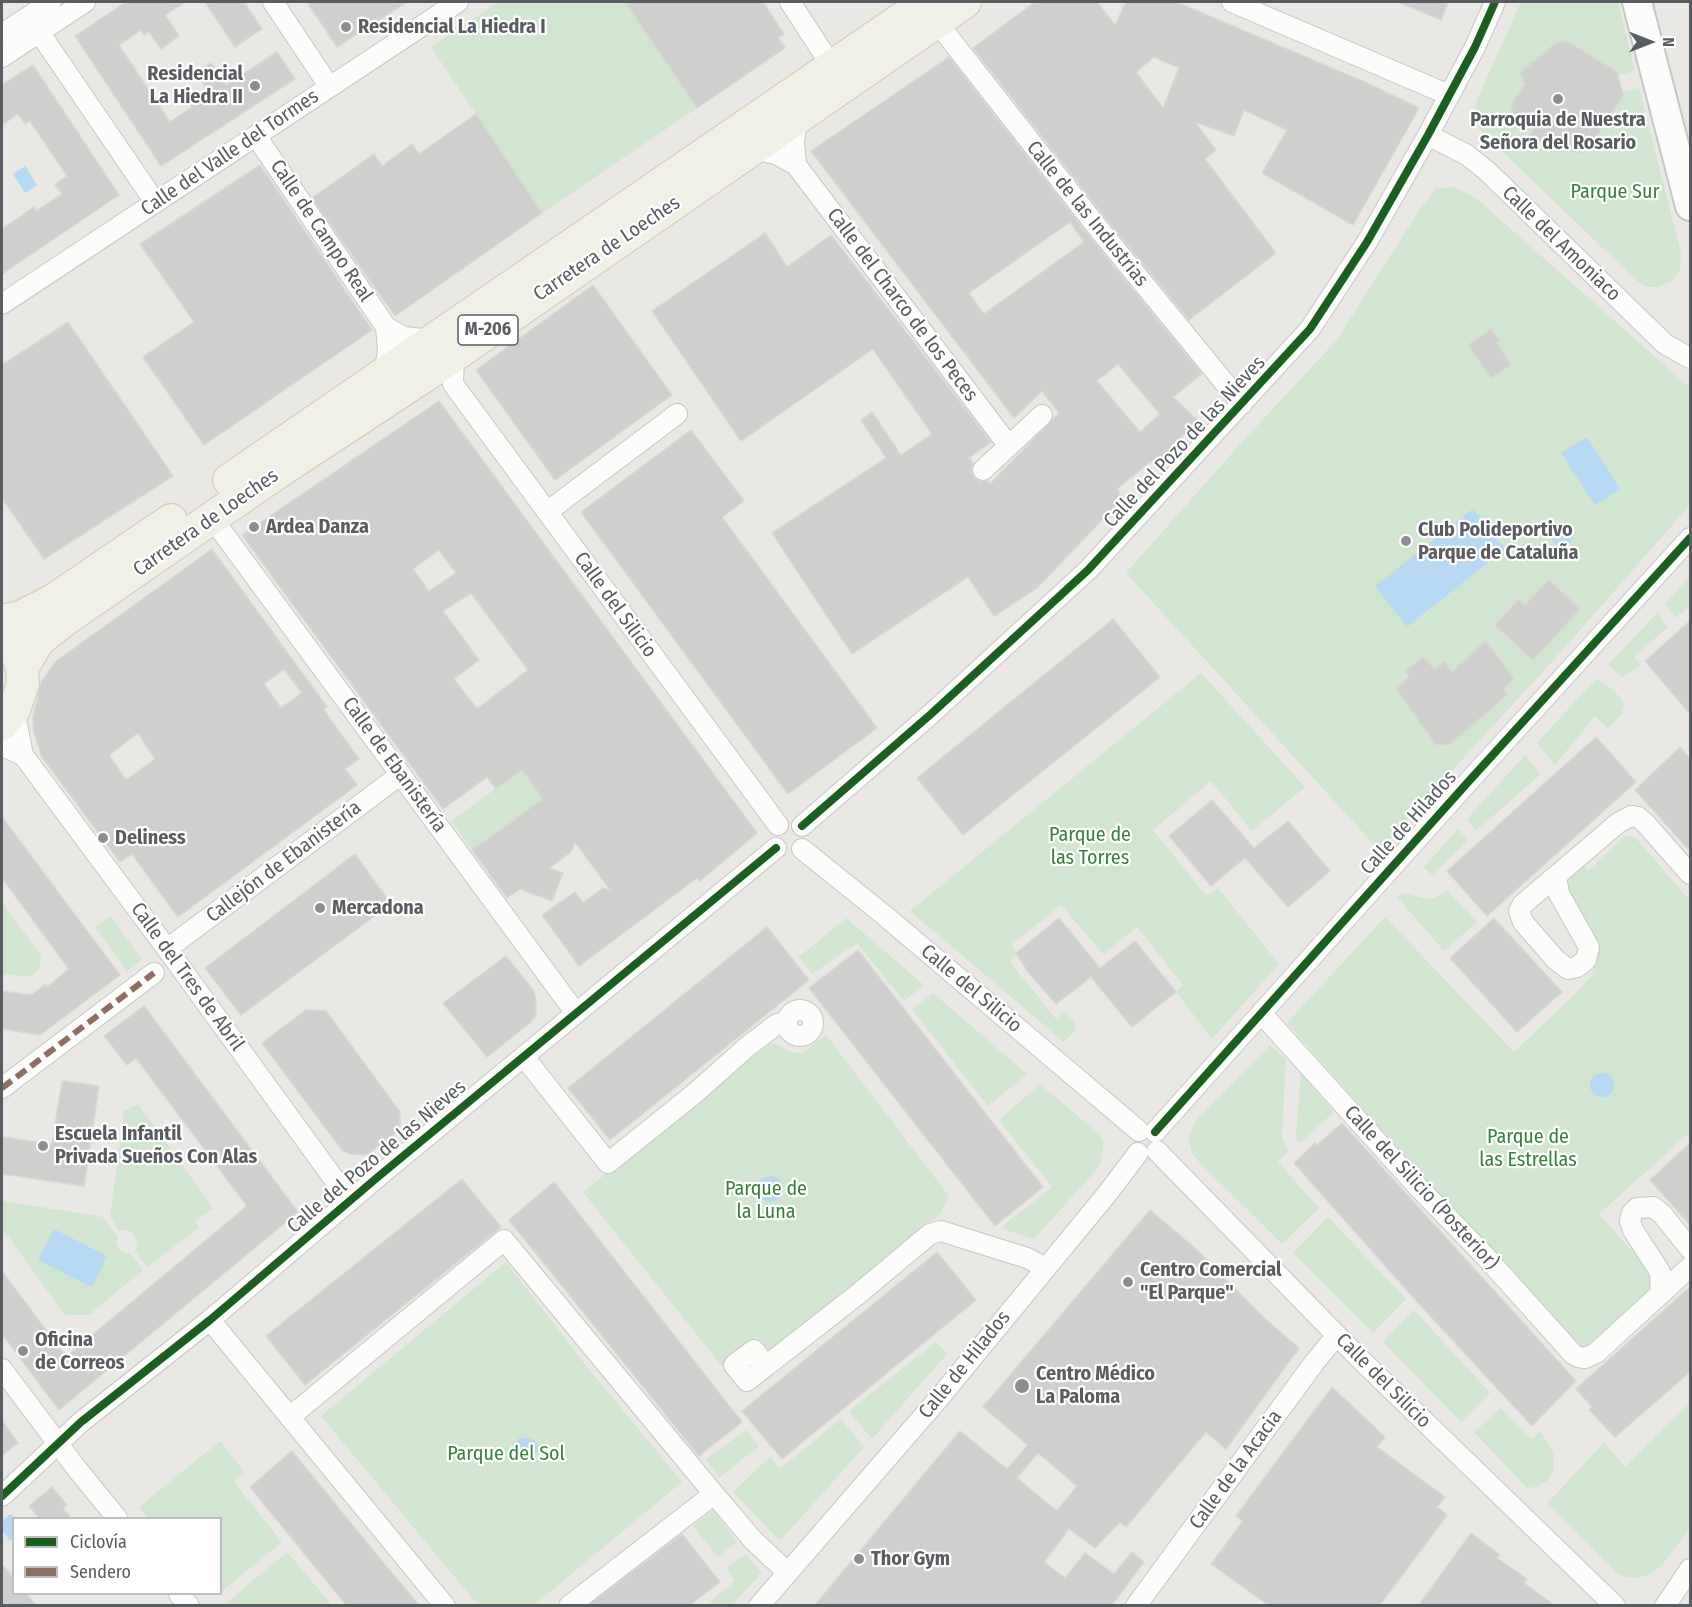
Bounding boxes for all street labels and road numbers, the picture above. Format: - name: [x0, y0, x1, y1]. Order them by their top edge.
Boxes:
- street label: Calle del Valle del Tormes: [137, 85, 323, 221]
- street label: Calle de las Industrias: [1021, 136, 1153, 292]
- street label: Calle de Campo Real: [265, 155, 377, 307]
- street label: Calle del Amoniaco: [1497, 181, 1625, 307]
- street label: Carretera de Loeches: [529, 191, 685, 307]
- street label: Calle del Charco de los Peces: [821, 204, 983, 406]
- road number: M-206: [458, 315, 518, 345]
- street label: Calle del Pozo de las Nieves: [1099, 351, 1271, 533]
- street label: Carretera de Loeches: [129, 464, 283, 582]
- street label: Calle del Silicio: [569, 548, 661, 662]
- street label: Calle de Ebanistería: [337, 693, 451, 837]
- street label: Calle de Hilados: [1356, 766, 1462, 880]
- street label: Callejón de Ebanistería: [202, 796, 366, 928]
- street label: Calle del Tres de Abril: [125, 898, 249, 1056]
- street label: Calle del Silicio: [916, 940, 1026, 1038]
- street label: Calle del Pozo de las Nieves: [283, 1075, 471, 1239]
- street label: Calle del Silicio (Posterior): [1339, 1101, 1503, 1275]
- street label: Calle de Hilados: [914, 1306, 1016, 1424]
- street label: Calle del Silicio: [1330, 1328, 1436, 1434]
- street label: Calle de la Acacia: [1185, 1406, 1287, 1534]

